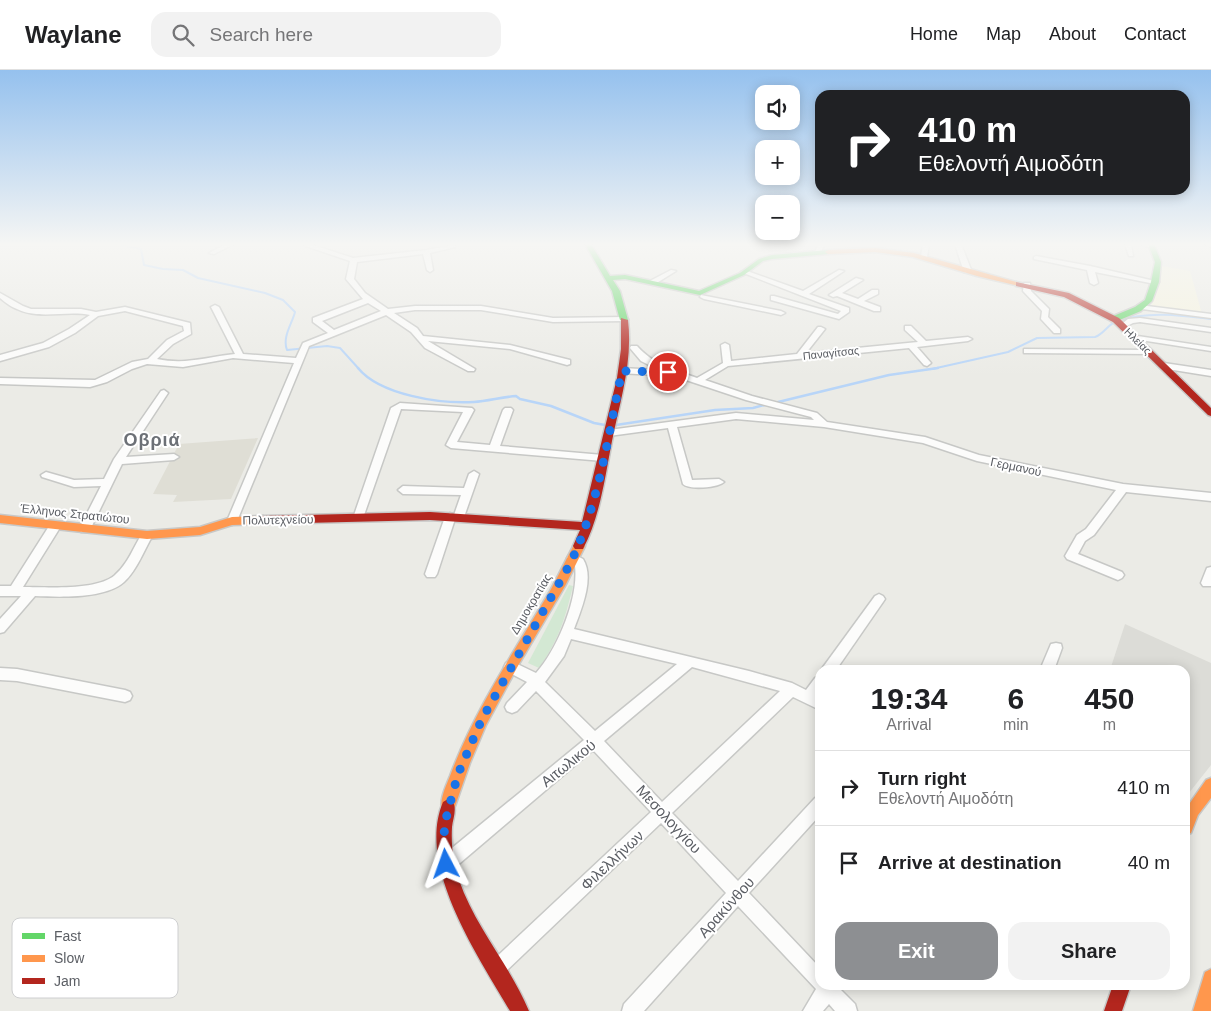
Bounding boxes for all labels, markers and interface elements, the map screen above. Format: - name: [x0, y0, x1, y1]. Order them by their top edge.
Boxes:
- search box: [151, 12, 501, 57]
- text: Waylane: [25, 21, 121, 48]
- icon: search: [169, 21, 197, 49]
- text: Search here: [209, 24, 313, 45]
- text: Home: [910, 24, 958, 44]
- text: Map: [986, 24, 1021, 44]
- text: About: [1049, 24, 1096, 44]
- text: Contact: [1124, 24, 1186, 44]
- map controls: [755, 85, 800, 240]
- button: sound: [755, 85, 800, 130]
- icon: right: [835, 110, 900, 175]
- text: 410 m: [918, 110, 1017, 149]
- button: +: [755, 140, 800, 185]
- text: Εθελοντή Αιμοδότη: [918, 151, 1104, 176]
- button: −: [755, 195, 800, 240]
- street label: Ηλείας: [1122, 325, 1154, 357]
- street label: Παναγίτσας: [802, 344, 860, 362]
- pin: [647, 351, 689, 393]
- icon: arrive: [654, 358, 682, 386]
- district label: Οβριά: [123, 430, 181, 450]
- street label: Γερμανού: [989, 455, 1043, 479]
- street label: Έλληνος Στρατιώτου: [19, 501, 130, 527]
- street label: Πολυτεχνείου: [242, 512, 314, 528]
- street label: Δημοκρατίας: [507, 571, 555, 637]
- text: 19:34: [871, 682, 947, 715]
- text: 6: [1007, 682, 1024, 715]
- text: 450: [1084, 682, 1134, 715]
- text: Arrival: [886, 716, 932, 733]
- text: min: [1003, 716, 1029, 733]
- text: m: [1103, 716, 1116, 733]
- street label: Αιτωλικού: [537, 736, 599, 790]
- text: Turn right: [878, 768, 966, 789]
- icon: right: [835, 774, 863, 802]
- text: 410 m: [1117, 777, 1170, 798]
- street label: Μεσολογγίου: [633, 781, 705, 857]
- text: Εθελοντή Αιμοδότη: [878, 790, 1013, 807]
- street label: Φιλελλήνων: [577, 827, 647, 893]
- position arrow: [419, 837, 471, 889]
- icon: arrive: [835, 849, 863, 877]
- text: Arrive at destination: [878, 852, 1062, 873]
- text: 40 m: [1128, 852, 1170, 873]
- street label: Αρακύνθου: [694, 873, 758, 941]
- legend: [12, 918, 178, 998]
- button: Exit: [835, 922, 998, 980]
- button: Share: [1008, 922, 1170, 980]
- text: Fast: [54, 928, 81, 944]
- text: Slow: [54, 950, 85, 966]
- text: Jam: [54, 973, 80, 989]

